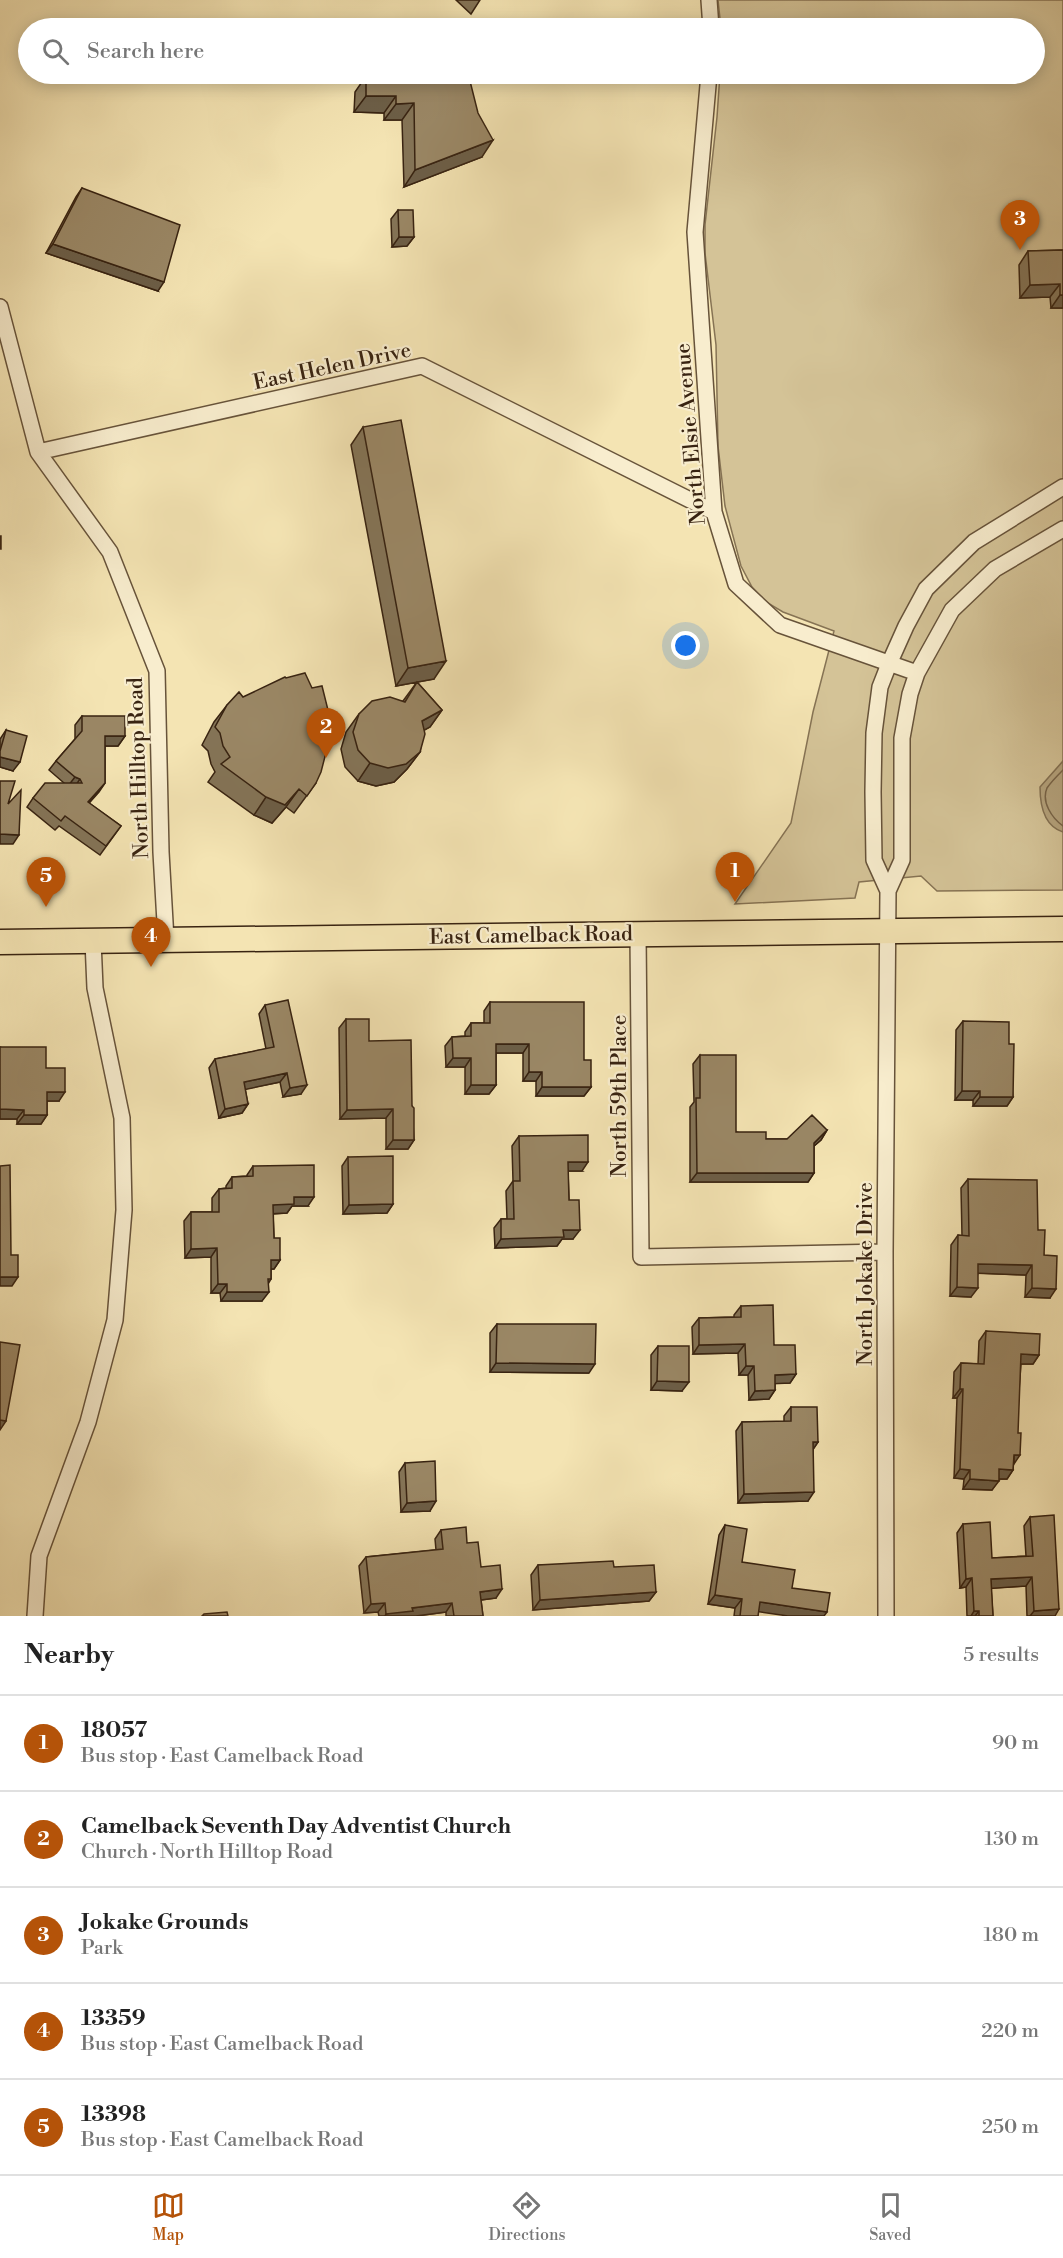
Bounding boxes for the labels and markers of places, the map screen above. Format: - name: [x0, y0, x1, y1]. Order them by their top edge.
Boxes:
- pin: 3: [1000, 200, 1040, 250]
- pin: 2: [306, 708, 346, 758]
- pin: 1: [716, 852, 754, 902]
- pin: 5: [26, 858, 66, 907]
- pin: 4: [132, 918, 170, 967]

